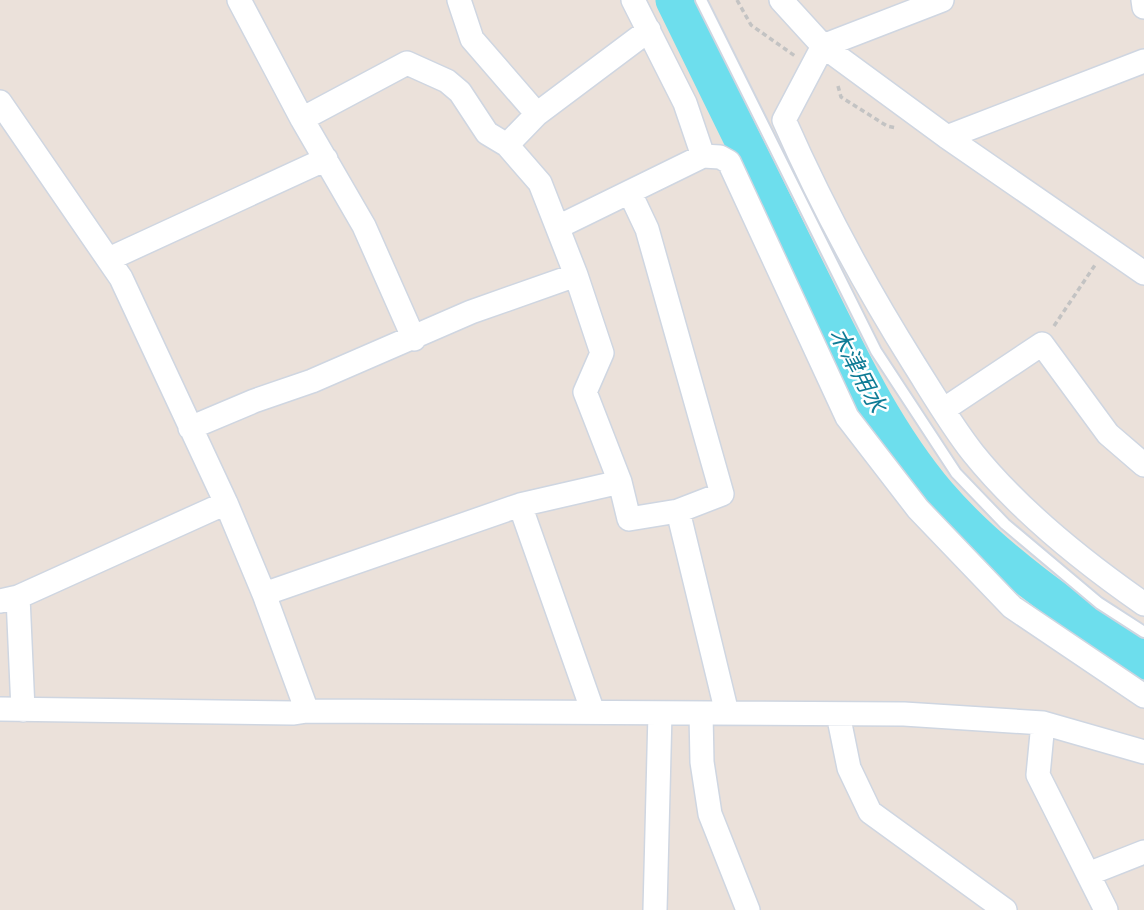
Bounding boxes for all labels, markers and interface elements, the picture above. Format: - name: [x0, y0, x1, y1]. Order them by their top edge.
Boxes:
- water label: 木津用水: [824, 322, 894, 420]

